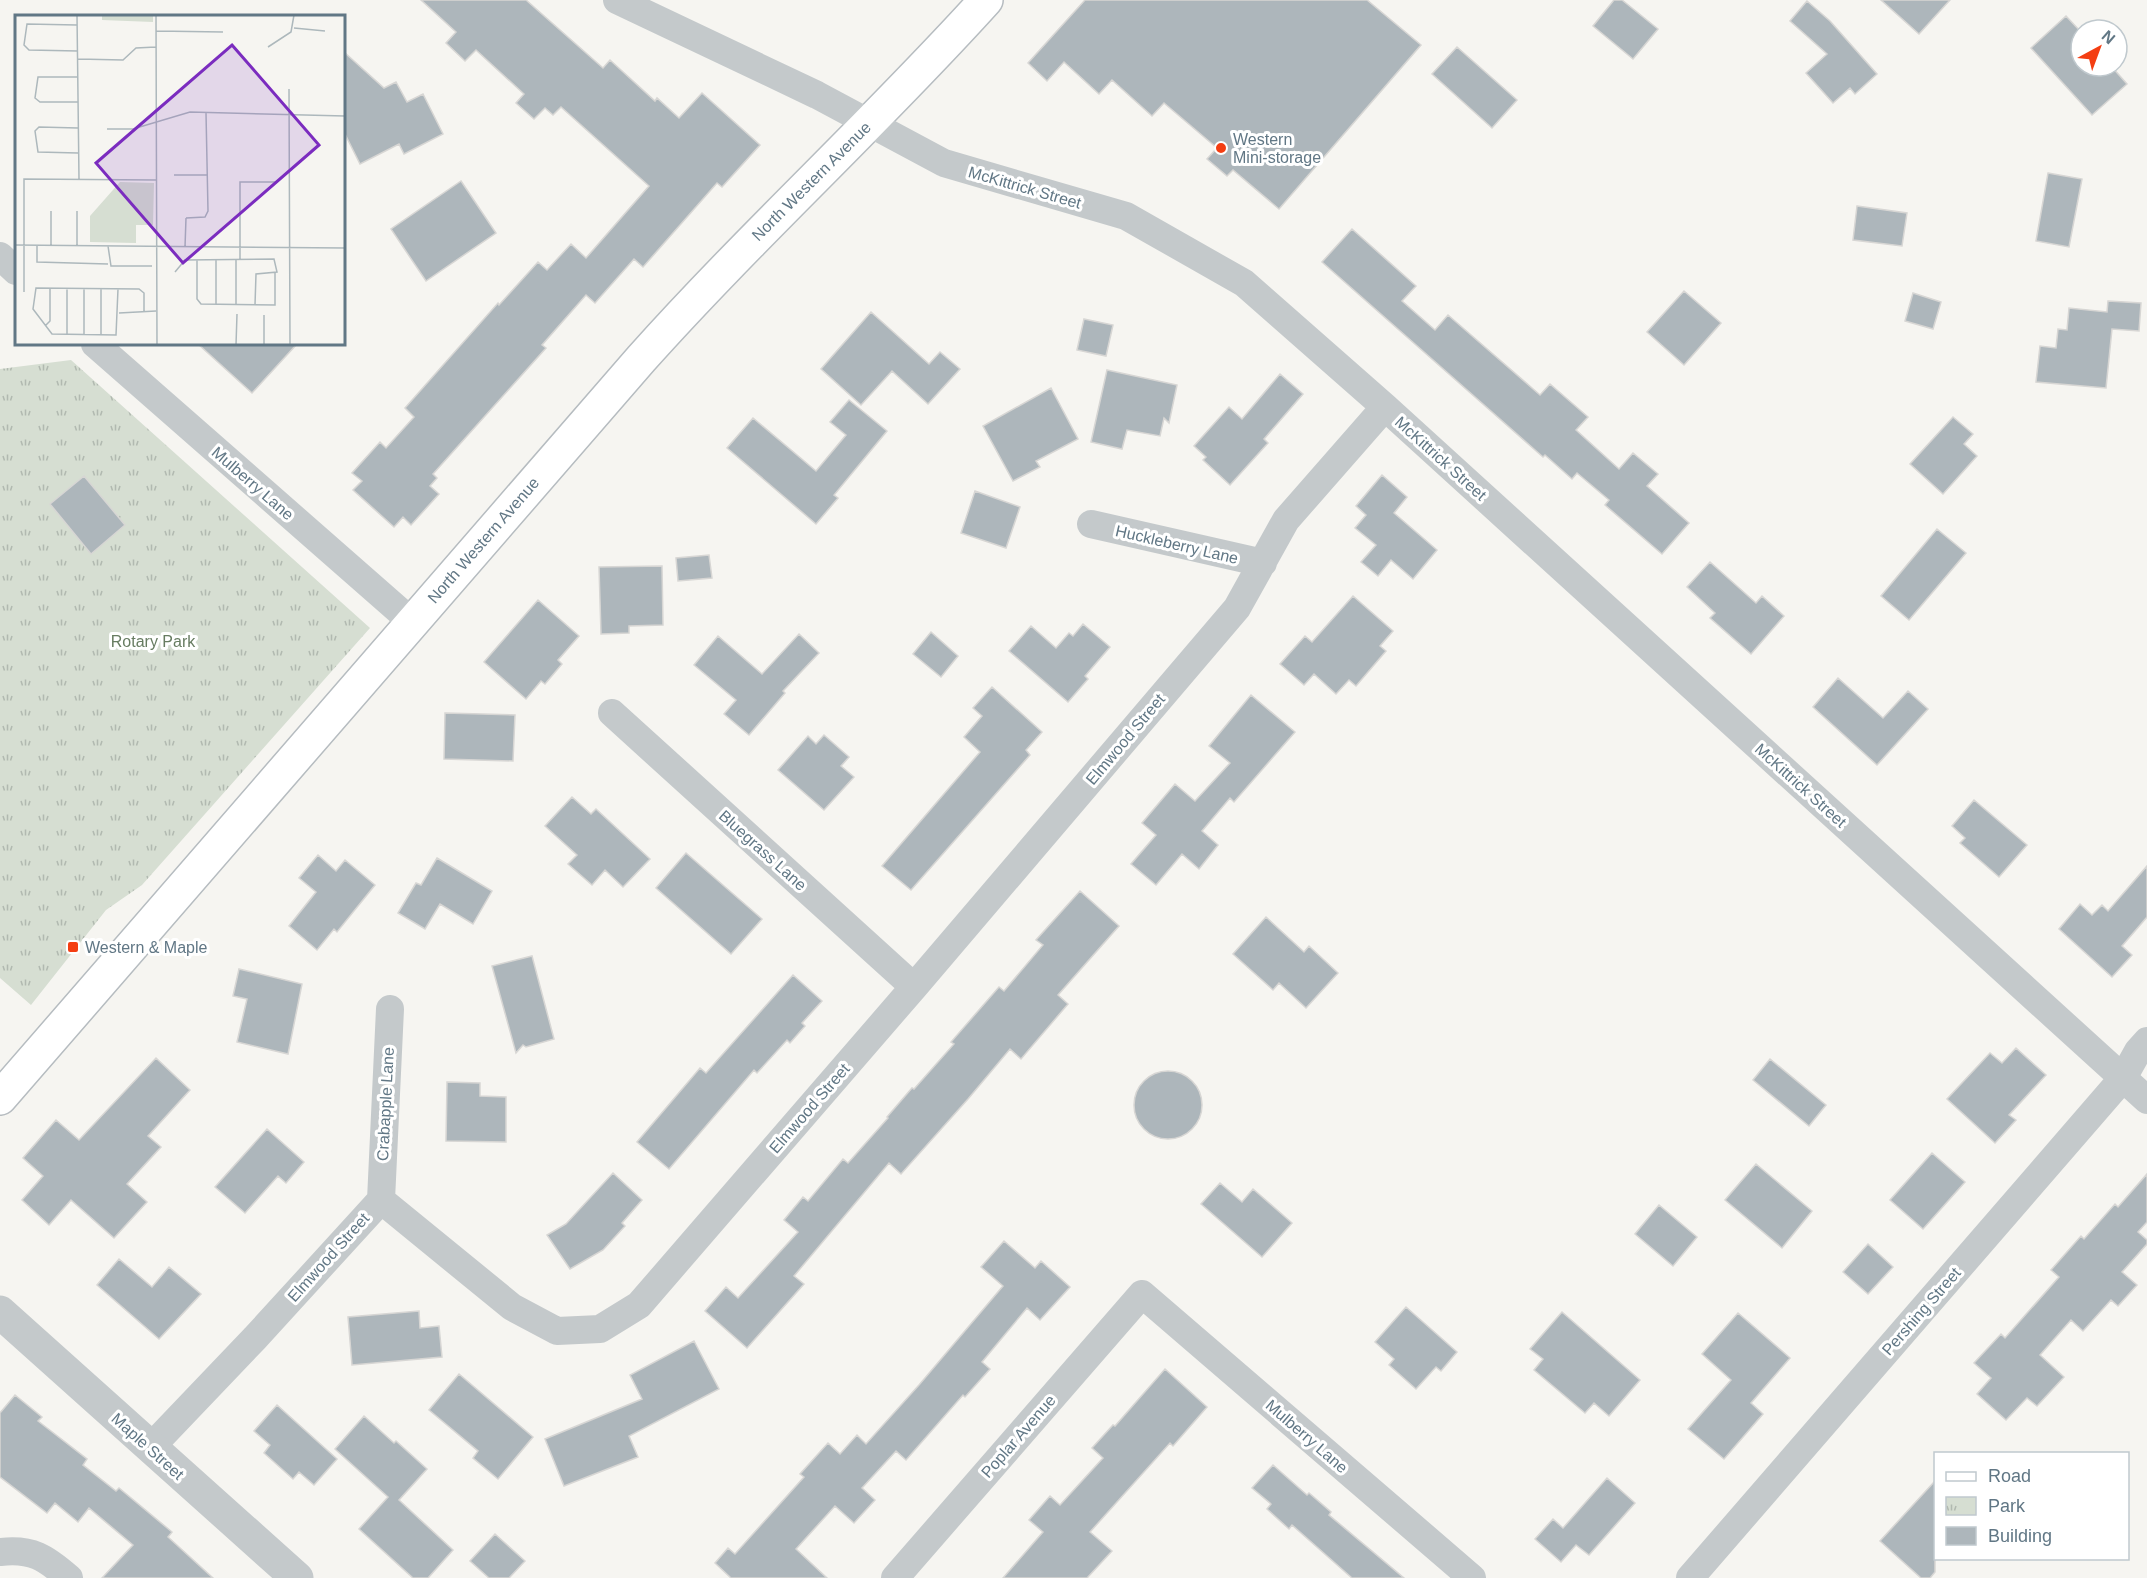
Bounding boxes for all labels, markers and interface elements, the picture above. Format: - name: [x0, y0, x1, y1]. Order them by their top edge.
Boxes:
- inset map: [15, 15, 345, 345]
- north arrow: [2069, 18, 2129, 78]
- text: N: [2099, 27, 2118, 47]
- street label: North Western Avenue: [749, 119, 874, 244]
- place label: Western Mini-storage: [1233, 131, 1321, 166]
- marker: Western Mini-storage: [1214, 141, 1228, 155]
- street label: McKittrick Street: [967, 163, 1084, 212]
- street label: McKittrick Street: [1392, 413, 1490, 504]
- street label: Mulberry Lane: [208, 443, 297, 523]
- street label: North Western Avenue: [424, 474, 542, 606]
- street label: Huckleberry Lane: [1114, 522, 1240, 567]
- park label: Rotary Park: [111, 633, 196, 650]
- street label: Elmwood Street: [1083, 690, 1169, 788]
- street label: McKittrick Street: [1752, 740, 1850, 831]
- street label: Bluegrass Lane: [716, 807, 810, 894]
- place label: Western & Maple: [85, 939, 208, 956]
- marker: Western & Maple: [66, 940, 80, 954]
- street label: Crabapple Lane: [374, 1047, 397, 1161]
- street label: Elmwood Street: [766, 1060, 853, 1157]
- street label: Elmwood Street: [284, 1209, 373, 1305]
- street label: Pershing Street: [1879, 1264, 1964, 1359]
- street label: Poplar Avenue: [978, 1392, 1059, 1481]
- street label: Mulberry Lane: [1262, 1396, 1351, 1476]
- street label: Maple Street: [108, 1410, 187, 1483]
- legend: [1934, 1452, 2129, 1560]
- text: Road: [1988, 1466, 2031, 1486]
- text: Park: [1988, 1496, 2026, 1516]
- text: Building: [1988, 1526, 2052, 1546]

